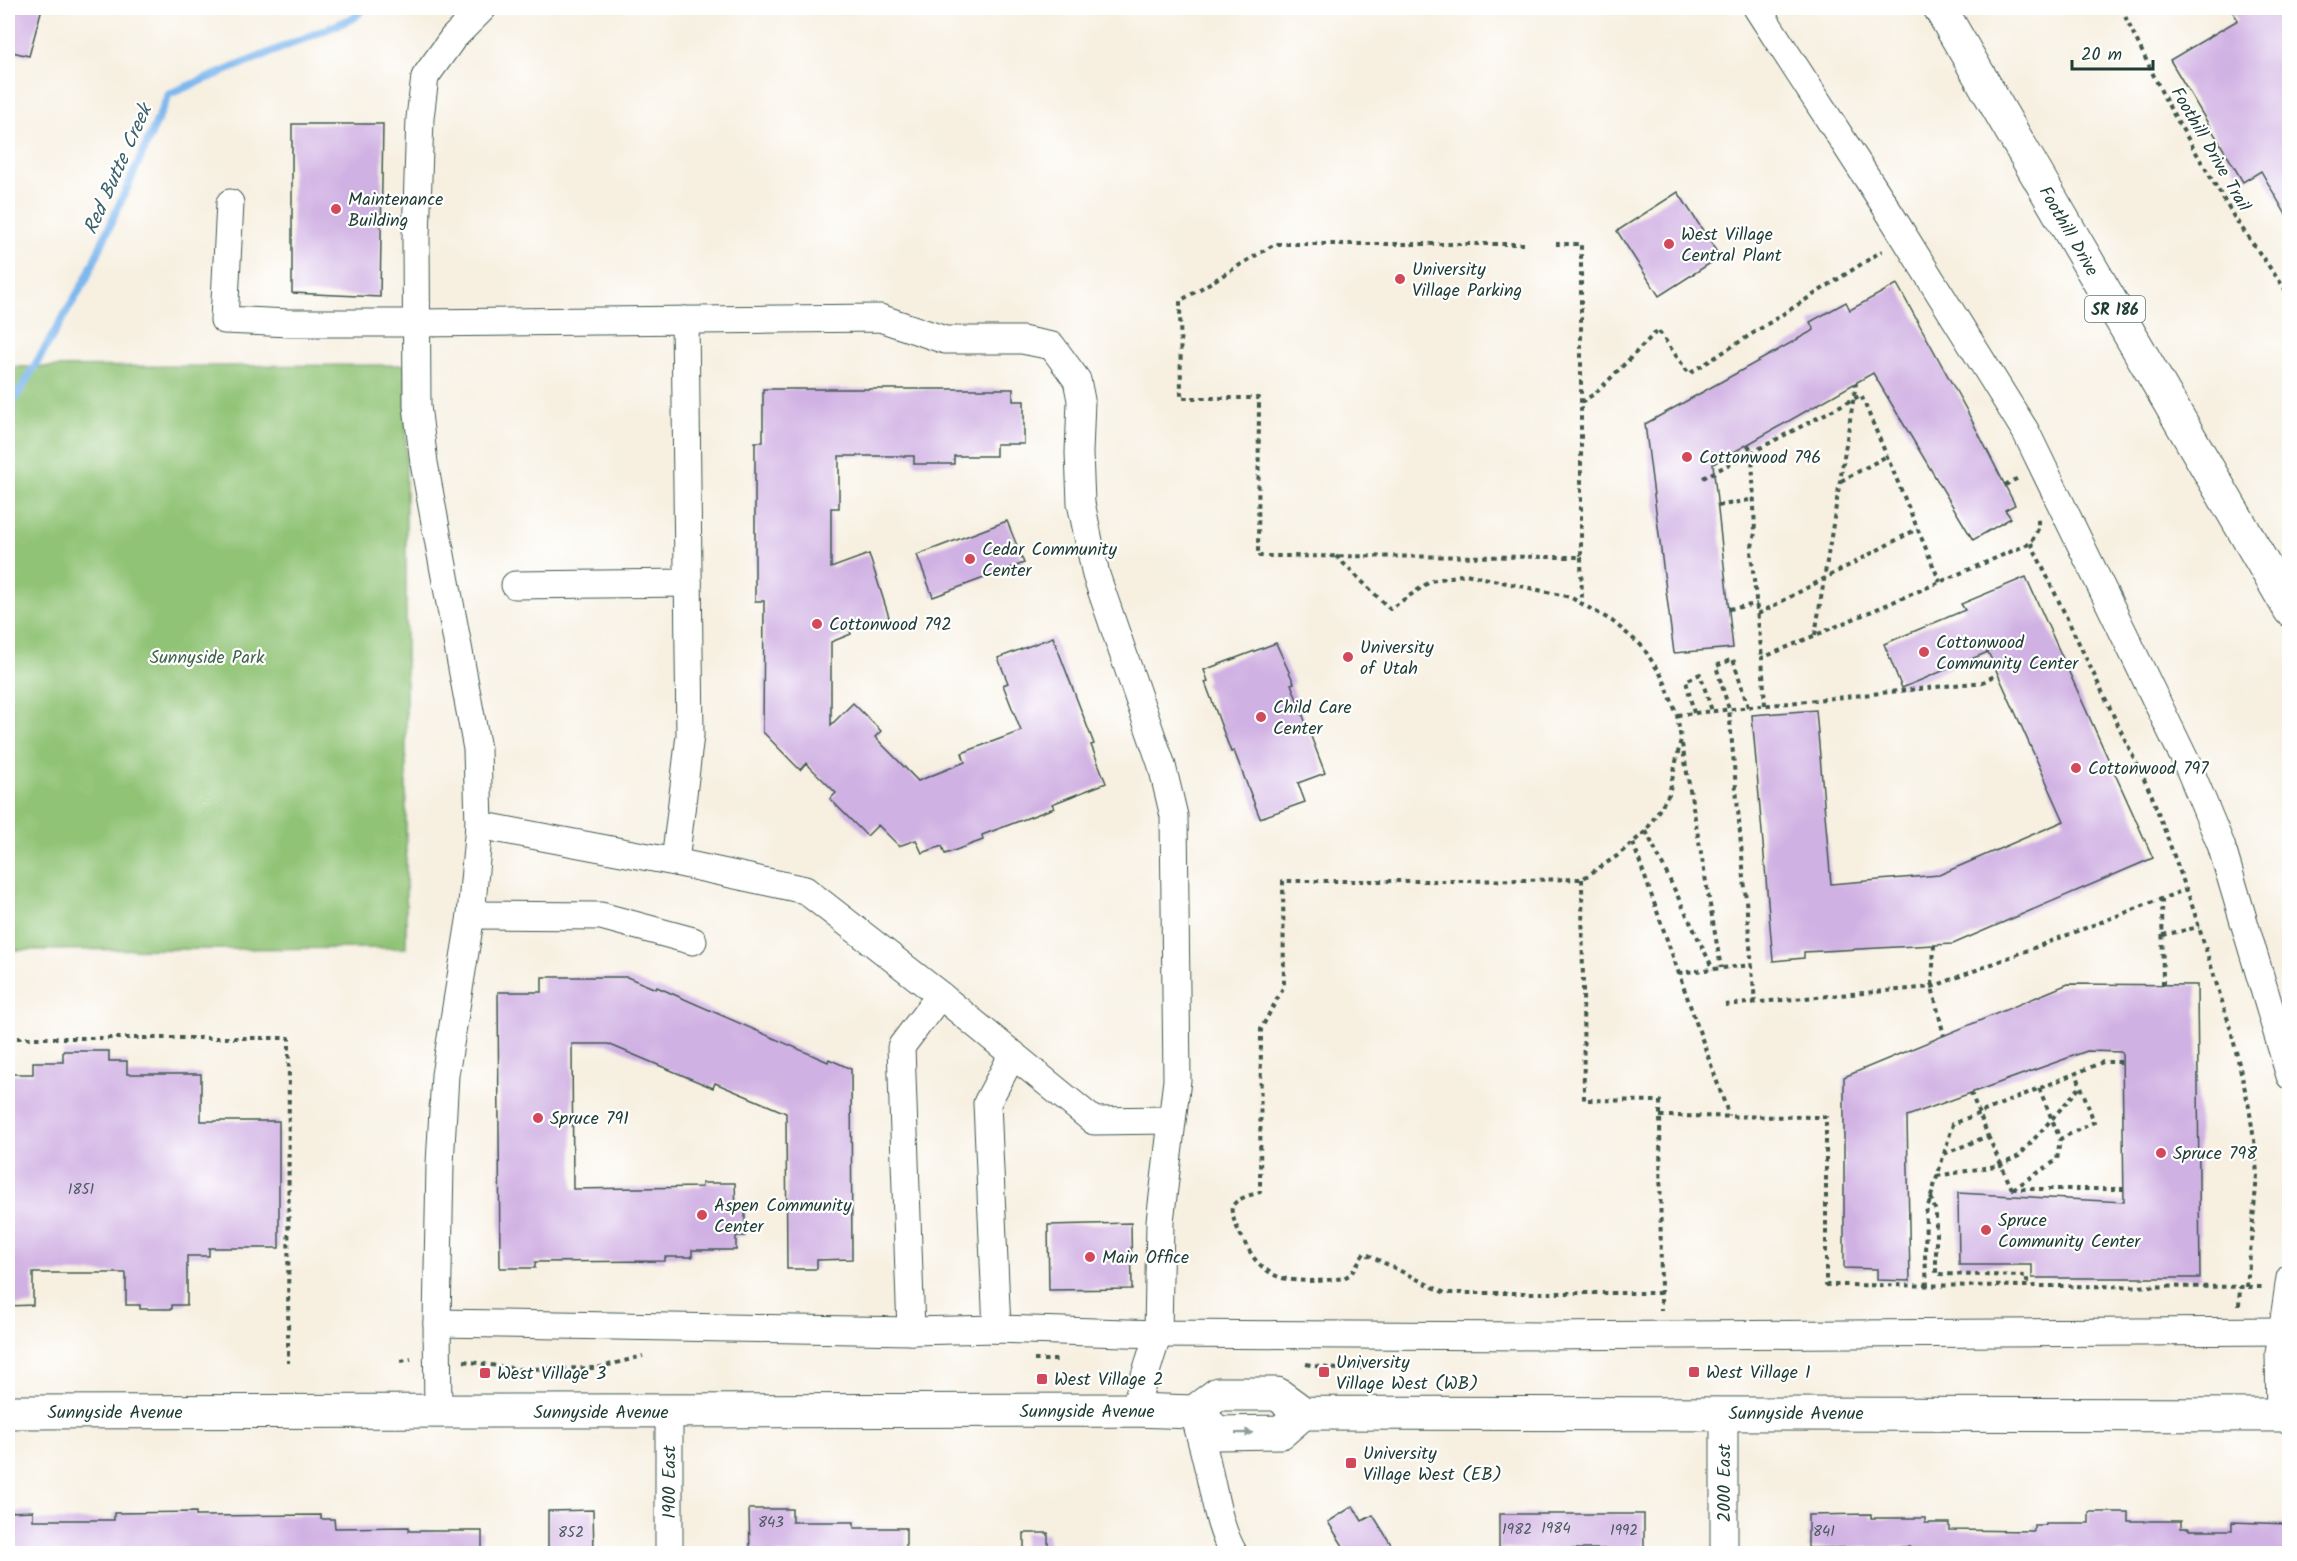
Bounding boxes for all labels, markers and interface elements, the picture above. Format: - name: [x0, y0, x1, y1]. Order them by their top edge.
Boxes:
- scale bar: [2072, 33, 2153, 71]
- text: 20 m: [2081, 41, 2122, 70]
- street label: Foothill Drive Trail: [2162, 82, 2258, 218]
- water label: Red Butte Creek: [76, 97, 163, 240]
- street label: Foothill Drive: [2030, 181, 2105, 282]
- place label: Maintenance Building: [348, 186, 443, 236]
- marker: Maintenance Building: [329, 202, 343, 216]
- place label: West Village Central Plant: [1681, 221, 1783, 271]
- marker: West Village Central Plant: [1662, 237, 1676, 251]
- place label: University Village Parking: [1412, 256, 1522, 306]
- marker: University Village Parking: [1393, 272, 1407, 286]
- road number: SR 186: [2085, 296, 2145, 322]
- place label: Cottonwood 796: [1699, 444, 1821, 473]
- marker: Cottonwood 796: [1680, 450, 1694, 464]
- place label: Cedar Community Center: [982, 536, 1118, 586]
- marker: Cedar Community Center: [963, 552, 977, 566]
- place label: Cottonwood 792: [829, 611, 952, 640]
- marker: Cottonwood 792: [810, 617, 824, 631]
- place label: Cottonwood Community Center: [1936, 629, 2079, 679]
- place label: University of Utah: [1360, 634, 1434, 684]
- park label: Sunnyside Park: [150, 644, 265, 673]
- marker: Cottonwood Community Center: [1917, 645, 1931, 659]
- marker: University of Utah: [1341, 650, 1355, 664]
- place label: Child Care Center: [1273, 694, 1352, 744]
- marker: Child Care Center: [1254, 710, 1268, 724]
- place label: Cottonwood 797: [2088, 755, 2209, 784]
- marker: Cottonwood 797: [2069, 761, 2083, 775]
- place label: Spruce 791: [550, 1105, 629, 1134]
- marker: Spruce 791: [531, 1111, 545, 1125]
- place label: Spruce 798: [2173, 1140, 2257, 1169]
- marker: Spruce 798: [2154, 1146, 2168, 1160]
- house number: 1851: [68, 1178, 95, 1202]
- place label: Aspen Community Center: [714, 1192, 852, 1242]
- place label: Spruce Community Center: [1998, 1207, 2141, 1257]
- marker: Aspen Community Center: [695, 1208, 709, 1222]
- marker: Spruce Community Center: [1979, 1223, 1993, 1237]
- place label: Main Office: [1102, 1244, 1189, 1273]
- marker: Main Office: [1083, 1250, 1097, 1264]
- place label: University Village West (WB): [1336, 1349, 1478, 1399]
- place label: West Village 1: [1706, 1359, 1811, 1388]
- place label: West Village 3: [497, 1360, 606, 1389]
- marker: University Village West (WB): [1317, 1365, 1331, 1379]
- marker: West Village 1: [1687, 1365, 1701, 1379]
- marker: West Village 3: [478, 1366, 492, 1380]
- place label: West Village 2: [1054, 1366, 1163, 1395]
- marker: West Village 2: [1035, 1372, 1049, 1386]
- street label: Sunnyside Avenue: [1019, 1398, 1155, 1427]
- street label: Sunnyside Avenue: [47, 1399, 183, 1428]
- street label: Sunnyside Avenue: [533, 1399, 669, 1428]
- street label: Sunnyside Avenue: [1728, 1400, 1864, 1429]
- one-way arrow: [1235, 1428, 1254, 1438]
- place label: University Village West (EB): [1363, 1440, 1502, 1490]
- street label: 2000 East: [1711, 1443, 1740, 1522]
- street label: 1900 East: [656, 1444, 685, 1519]
- marker: University Village West (EB): [1344, 1456, 1358, 1470]
- house number: 843: [758, 1511, 784, 1535]
- house number: 1984: [1541, 1517, 1571, 1541]
- house number: 1982: [1502, 1518, 1532, 1542]
- house number: 1992: [1610, 1519, 1638, 1543]
- house number: 841: [1813, 1520, 1835, 1544]
- house number: 852: [558, 1521, 584, 1545]

